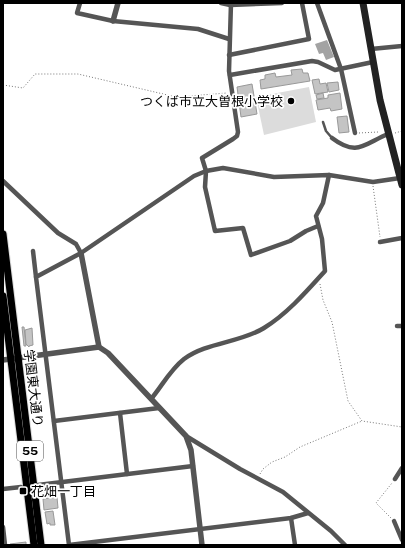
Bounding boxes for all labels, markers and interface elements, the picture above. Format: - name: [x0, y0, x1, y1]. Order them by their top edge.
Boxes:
- place label: つくば市立大曽根小学校: [140, 94, 283, 109]
- marker: つくば市立大曽根小学校: [286, 96, 296, 106]
- street label: 学園東大通り: [21, 348, 46, 428]
- road number: 55: [17, 441, 43, 461]
- place label: 花畑一丁目: [31, 484, 96, 499]
- marker: 花畑一丁目: [18, 486, 28, 496]

